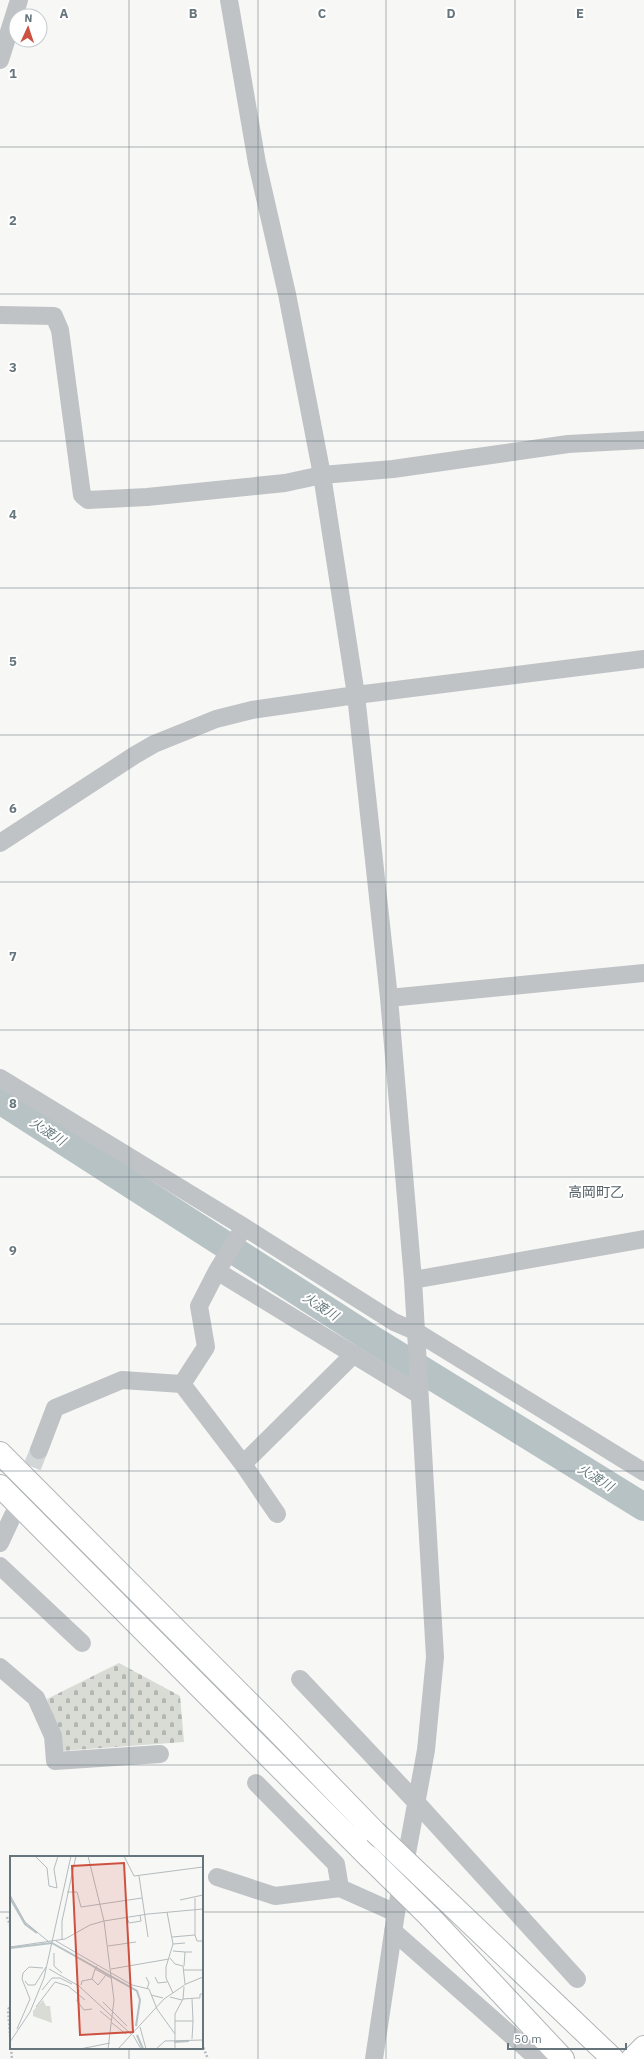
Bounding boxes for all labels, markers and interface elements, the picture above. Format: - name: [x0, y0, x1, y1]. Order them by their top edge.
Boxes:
- text: A: [60, 5, 69, 22]
- text: B: [189, 5, 198, 22]
- text: C: [318, 5, 327, 22]
- text: D: [446, 5, 456, 22]
- text: E: [576, 5, 584, 22]
- north arrow: [8, 8, 48, 48]
- text: N: [24, 11, 33, 25]
- text: 1: [9, 65, 17, 82]
- text: 2: [9, 212, 17, 229]
- text: 3: [9, 359, 17, 376]
- text: 4: [9, 506, 17, 523]
- text: 5: [9, 653, 17, 670]
- text: 6: [9, 800, 17, 817]
- text: 7: [9, 948, 17, 965]
- text: 8: [9, 1095, 17, 1112]
- water label: 火渡川: [27, 1114, 70, 1150]
- district label: 高岡町乙: [568, 1183, 624, 1201]
- text: 9: [9, 1242, 17, 1259]
- water label: 火渡川: [300, 1289, 343, 1325]
- water label: 火渡川: [575, 1460, 618, 1496]
- inset map: [10, 1856, 203, 2049]
- scale bar: [508, 2025, 626, 2051]
- text: 50 m: [514, 2031, 542, 2046]

